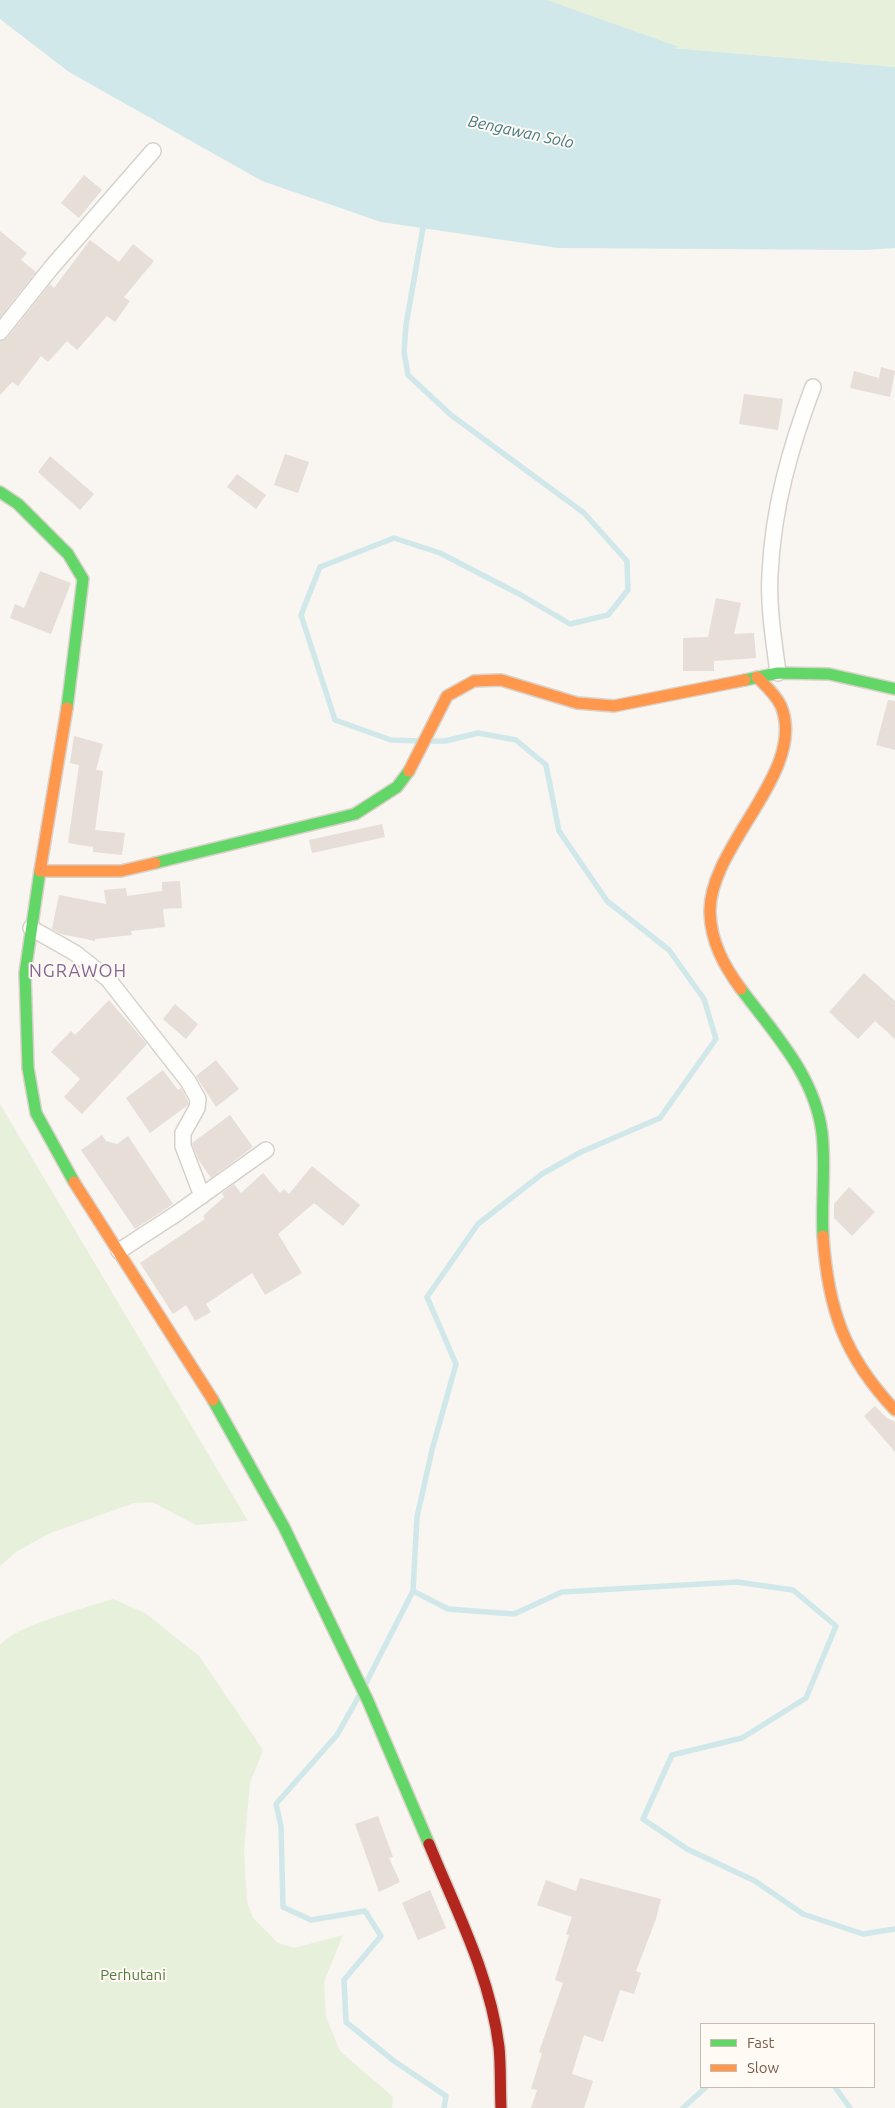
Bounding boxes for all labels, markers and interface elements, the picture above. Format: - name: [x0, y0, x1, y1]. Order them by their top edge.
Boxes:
- water label: Bengawan Solo: [466, 111, 576, 153]
- district label: NGRAWOH: [28, 960, 128, 982]
- park label: Perhutani: [100, 1966, 166, 1984]
- legend: [700, 2023, 875, 2088]
- text: Fast: [747, 2034, 774, 2051]
- text: Slow: [747, 2059, 779, 2076]

